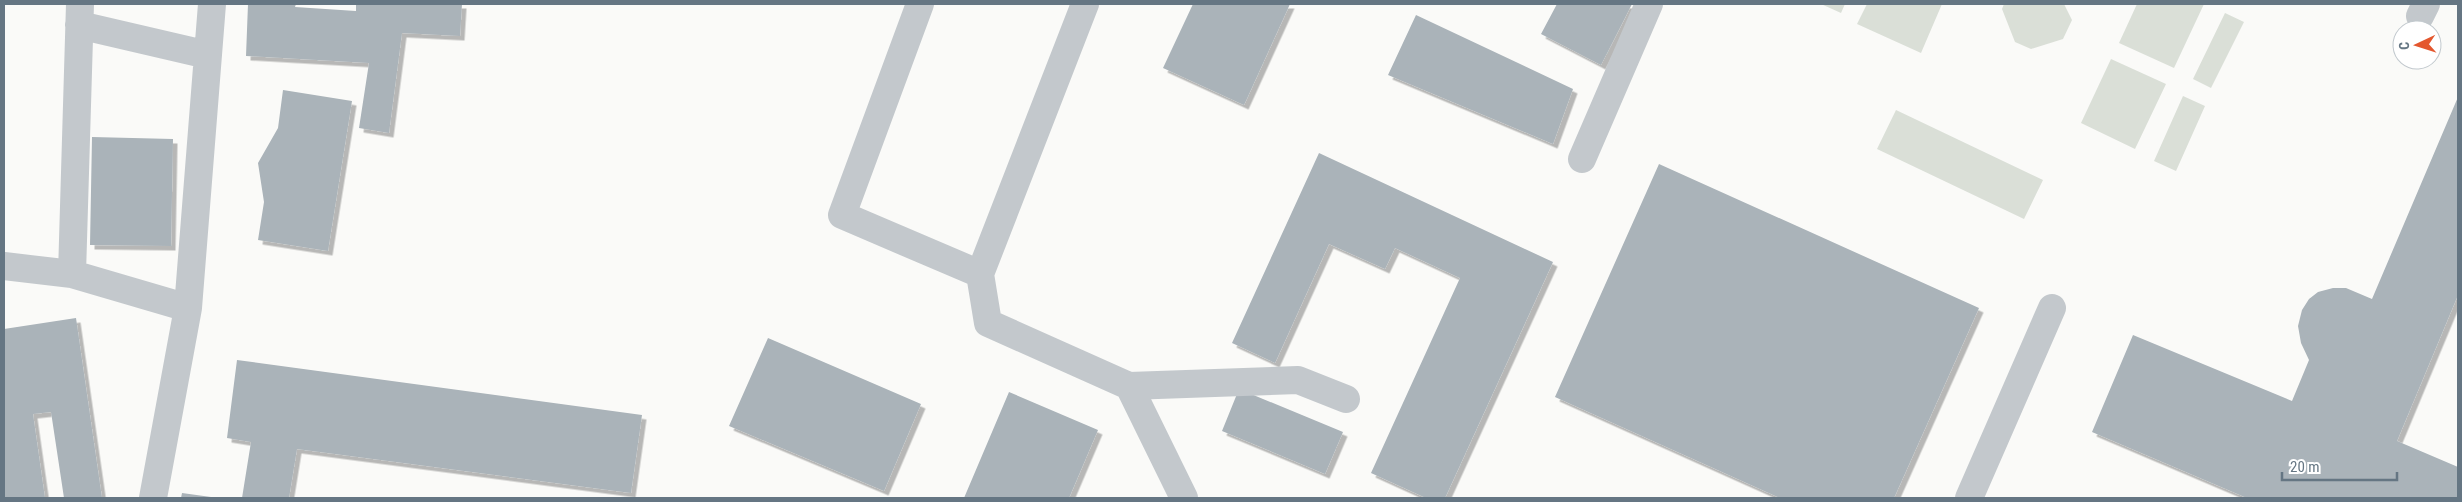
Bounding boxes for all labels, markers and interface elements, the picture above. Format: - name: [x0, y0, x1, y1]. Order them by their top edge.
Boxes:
- north arrow: [2392, 20, 2442, 70]
- text: С: [2396, 41, 2412, 50]
- scale bar: [2282, 450, 2397, 482]
- text: 20 m: [2290, 458, 2320, 476]

